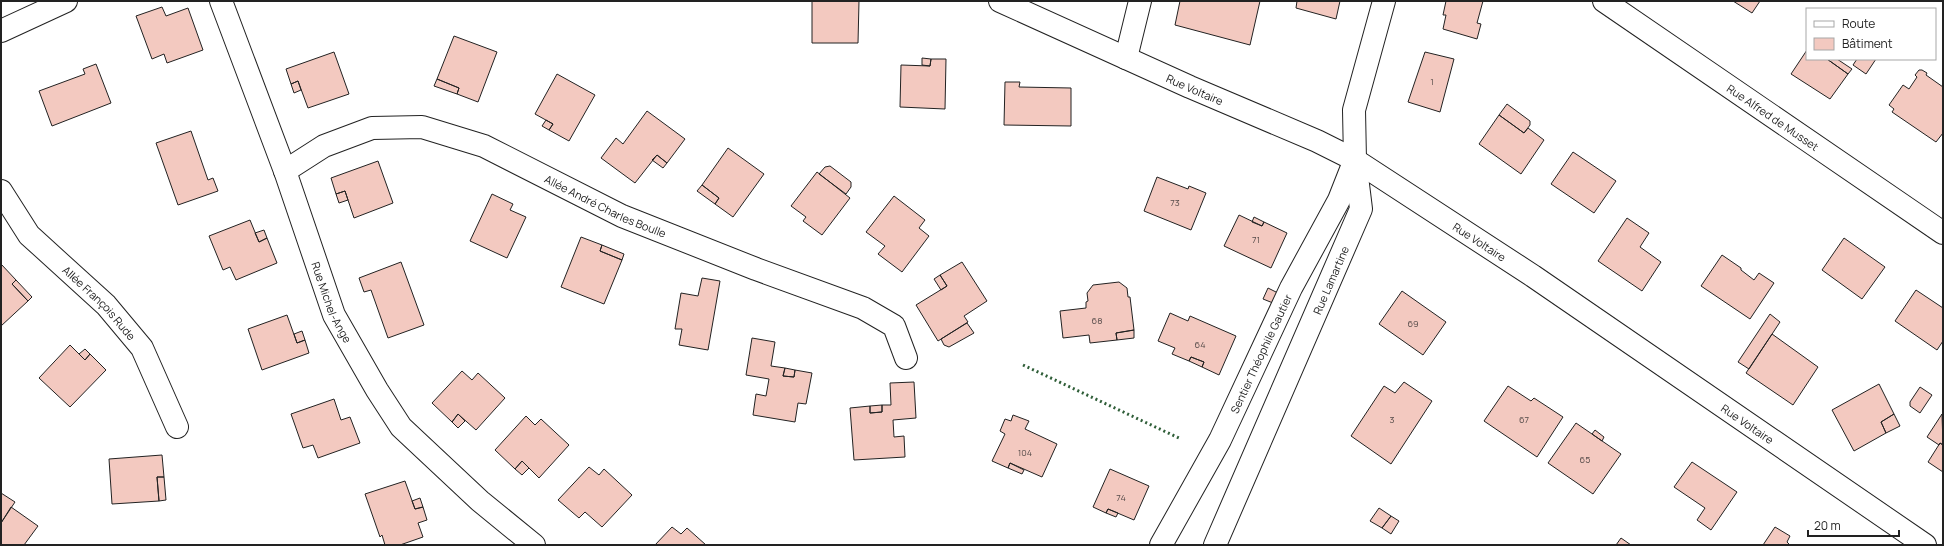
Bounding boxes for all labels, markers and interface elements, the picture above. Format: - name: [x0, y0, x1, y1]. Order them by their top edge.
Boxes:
- legend: [1806, 8, 1936, 60]
- text: Route: [1842, 15, 1875, 32]
- text: Bâtiment: [1842, 35, 1893, 52]
- street label: Rue Voltaire: [1164, 70, 1226, 108]
- house number: 1: [1430, 75, 1434, 88]
- street label: Rue Alfred de Musset: [1724, 80, 1822, 153]
- street label: Allée André Charles Boulle: [542, 171, 669, 241]
- house number: 73: [1170, 196, 1180, 209]
- street label: Rue Voltaire: [1450, 218, 1510, 264]
- house number: 71: [1252, 233, 1260, 246]
- street label: Rue Lamartine: [1309, 243, 1352, 317]
- street label: Rue Michel-Ange: [309, 260, 356, 346]
- street label: Allée François Rude: [60, 262, 140, 343]
- street label: Sentier Théophile Gautier: [1226, 291, 1295, 415]
- house number: 68: [1092, 314, 1102, 327]
- house number: 69: [1407, 317, 1419, 330]
- house number: 64: [1195, 338, 1205, 351]
- street label: Rue Voltaire: [1719, 400, 1777, 447]
- house number: 3: [1390, 413, 1395, 426]
- house number: 67: [1519, 413, 1530, 426]
- house number: 104: [1018, 446, 1032, 459]
- house number: 65: [1580, 453, 1590, 466]
- house number: 74: [1116, 491, 1126, 504]
- scale bar: [1808, 512, 1899, 538]
- text: 20 m: [1814, 517, 1841, 534]

